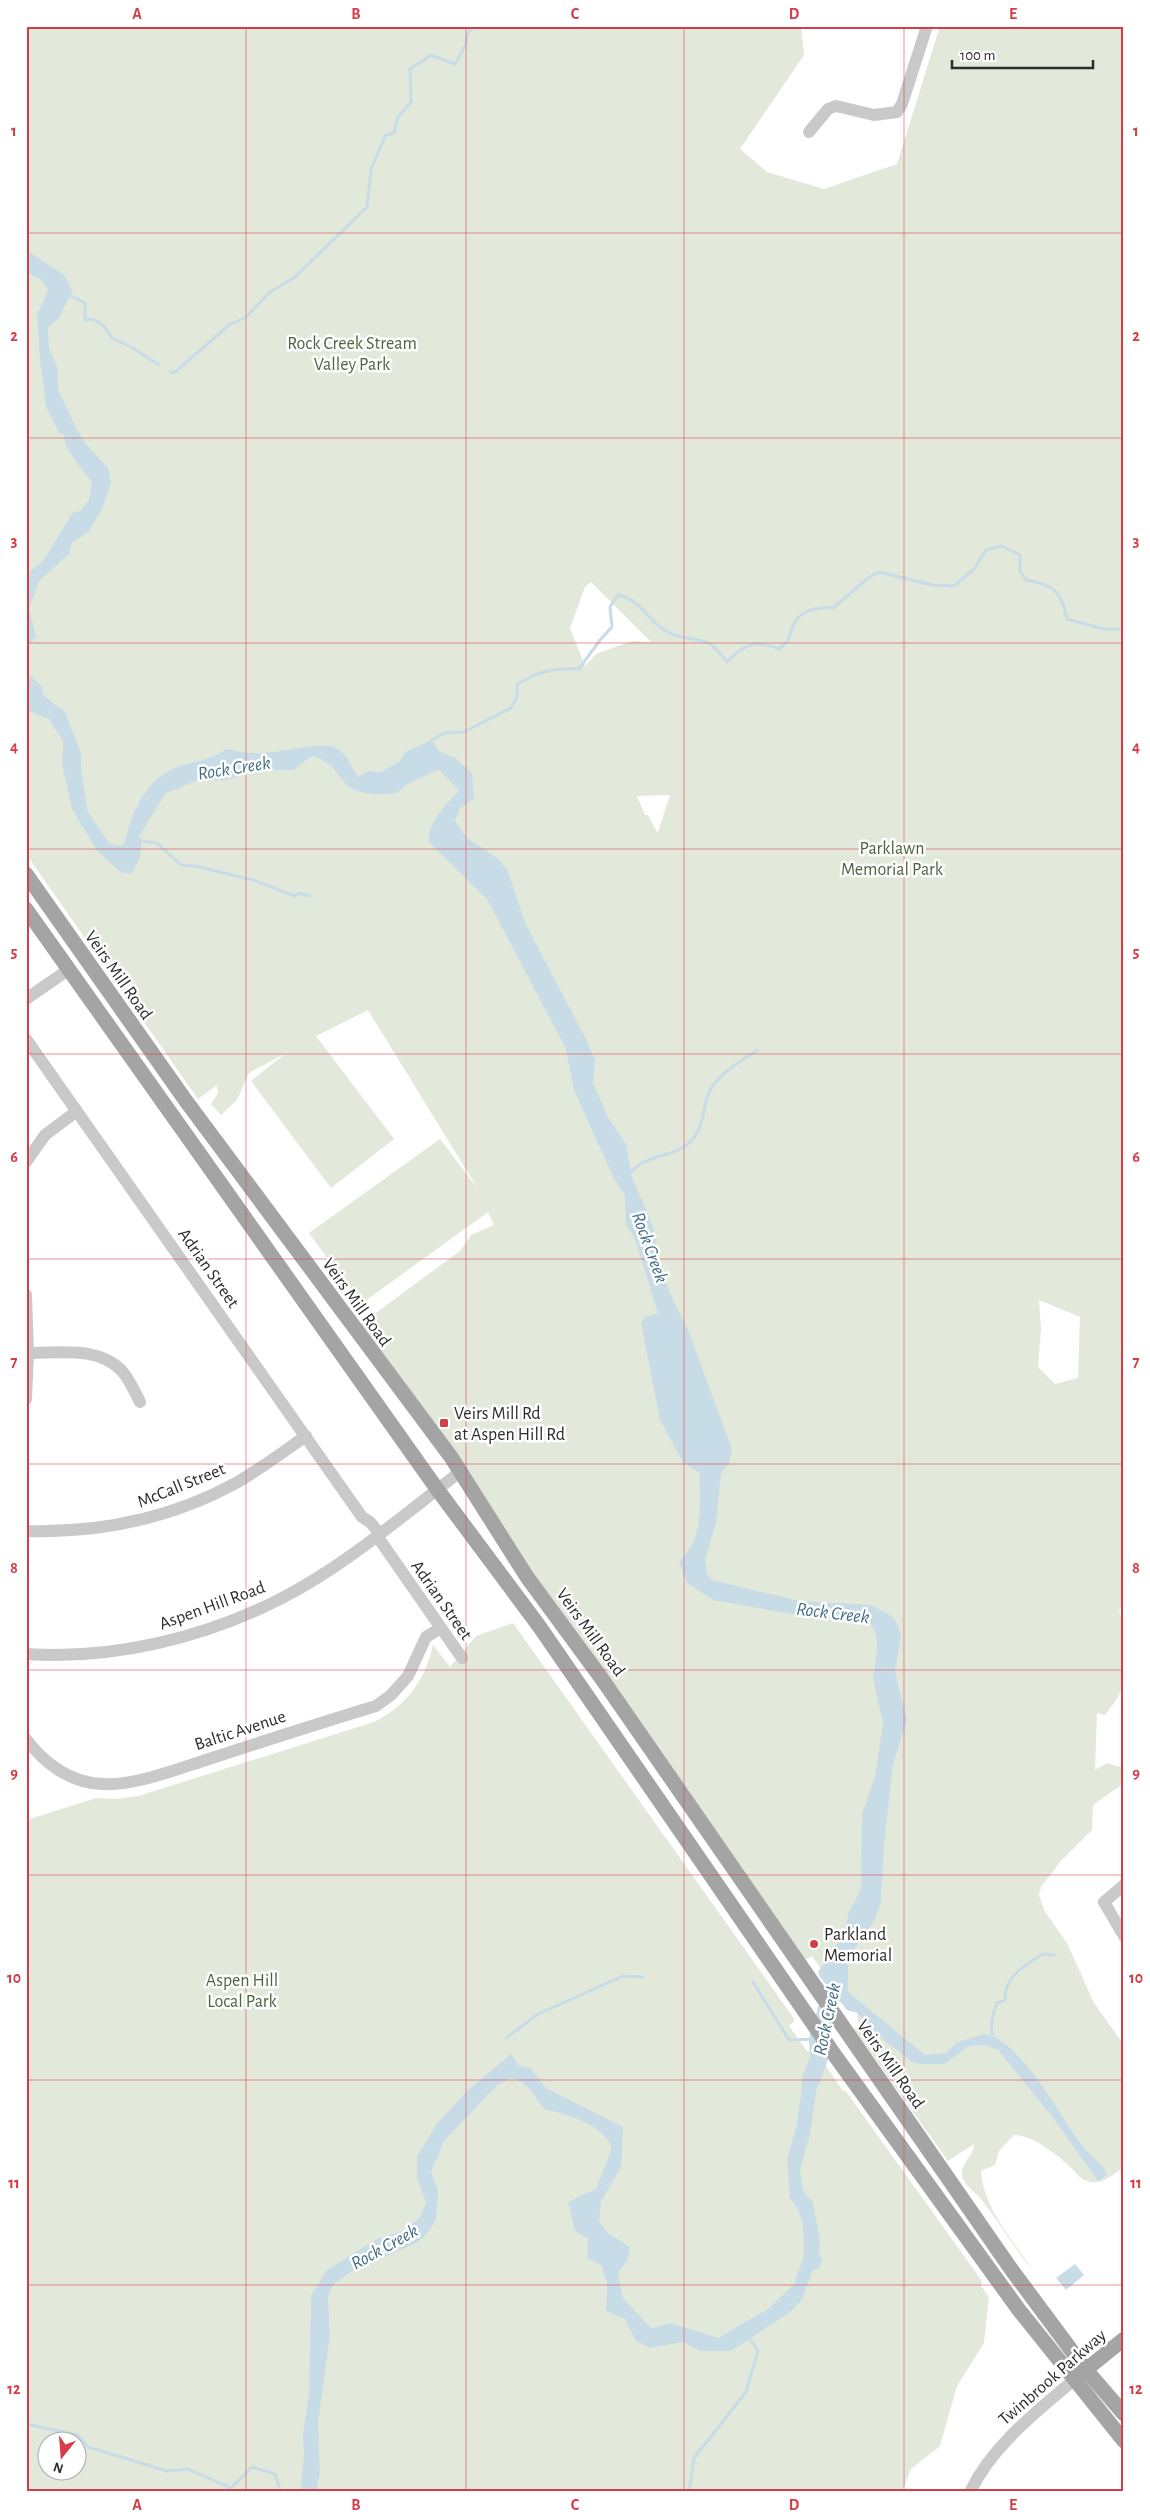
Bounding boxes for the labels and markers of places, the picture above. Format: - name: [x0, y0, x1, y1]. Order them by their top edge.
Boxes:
- place label: Veirs Mill Rd at Aspen Hill Rd: [454, 1405, 565, 1444]
- marker: Veirs Mill Rd at Aspen Hill Rd: [438, 1417, 450, 1429]
- place label: Parkland Memorial: [824, 1926, 892, 1965]
- marker: Parkland Memorial: [808, 1938, 820, 1950]

